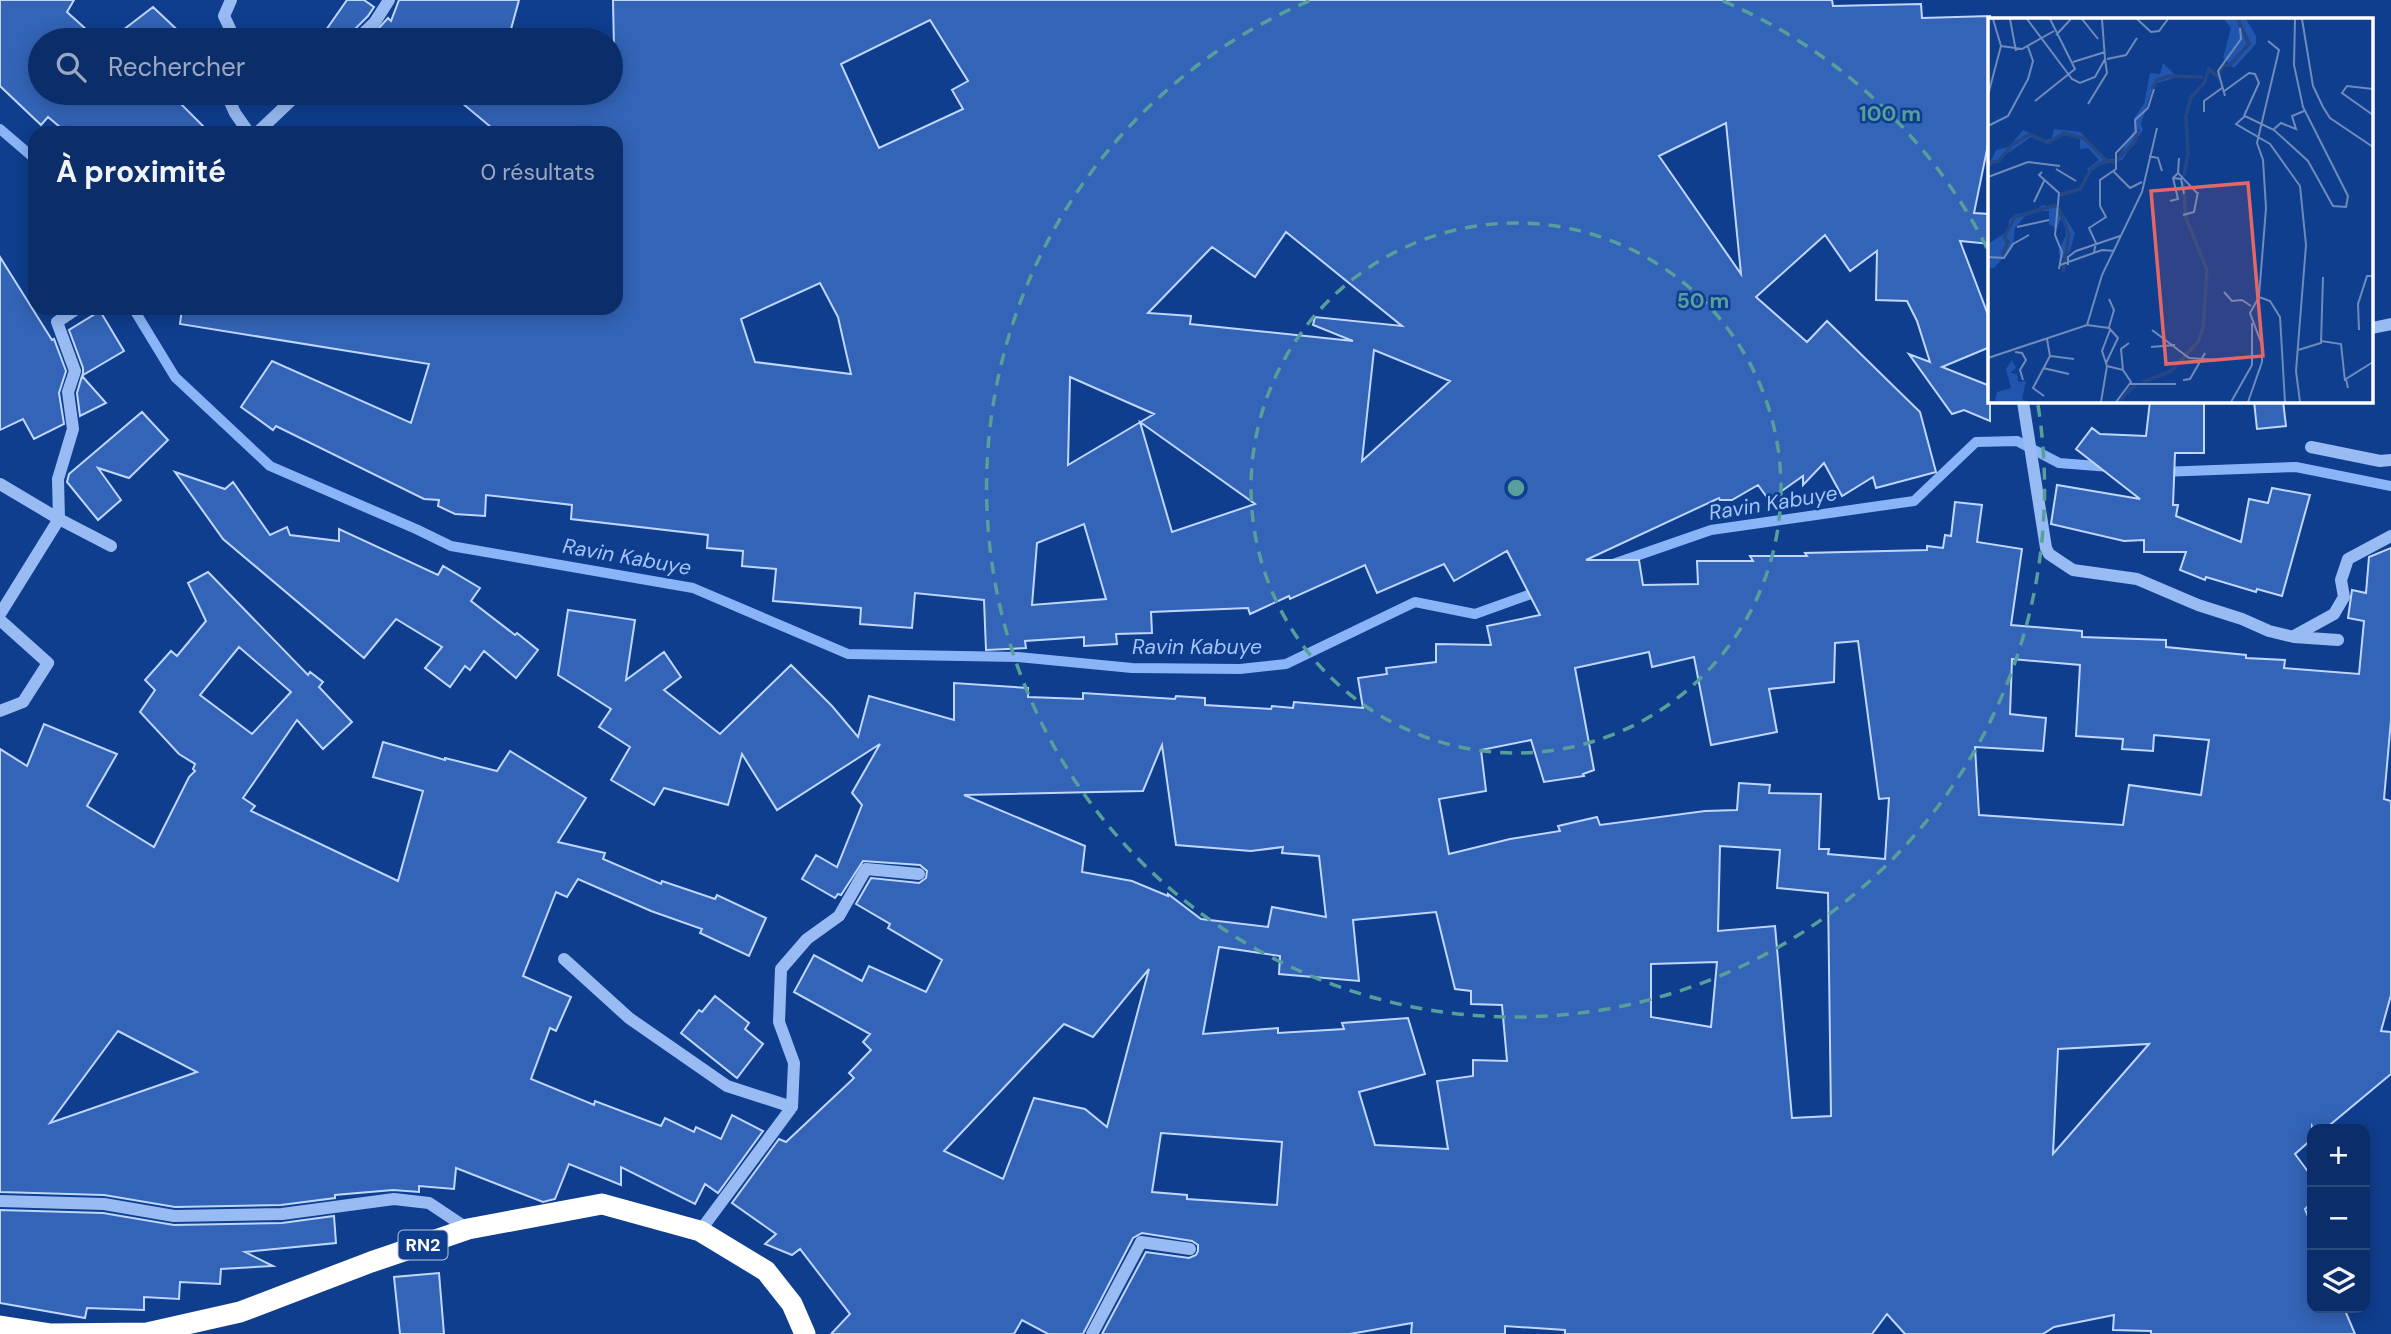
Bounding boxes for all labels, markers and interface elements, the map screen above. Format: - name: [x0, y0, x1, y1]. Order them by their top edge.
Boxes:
- inset map: [1988, 18, 2374, 402]
- search box: [28, 28, 623, 105]
- icon: search: [52, 48, 90, 86]
- text: Rechercher: [108, 50, 245, 84]
- text: 100 m: [1859, 100, 1921, 128]
- text: À proximité: [56, 152, 226, 191]
- text: 0 résultats: [480, 157, 595, 187]
- text: 50 m: [1677, 287, 1729, 315]
- centre of rings: [1504, 476, 1528, 500]
- water label: Ravin Kabuye: [1707, 479, 1839, 527]
- water label: Ravin Kabuye: [561, 532, 693, 582]
- water label: Ravin Kabuye: [1132, 633, 1262, 661]
- map controls: [2307, 1124, 2370, 1313]
- button: +: [2307, 1124, 2370, 1187]
- button: −: [2307, 1187, 2370, 1250]
- road number: RN2: [398, 1230, 448, 1260]
- button: layers: [2307, 1250, 2370, 1313]

